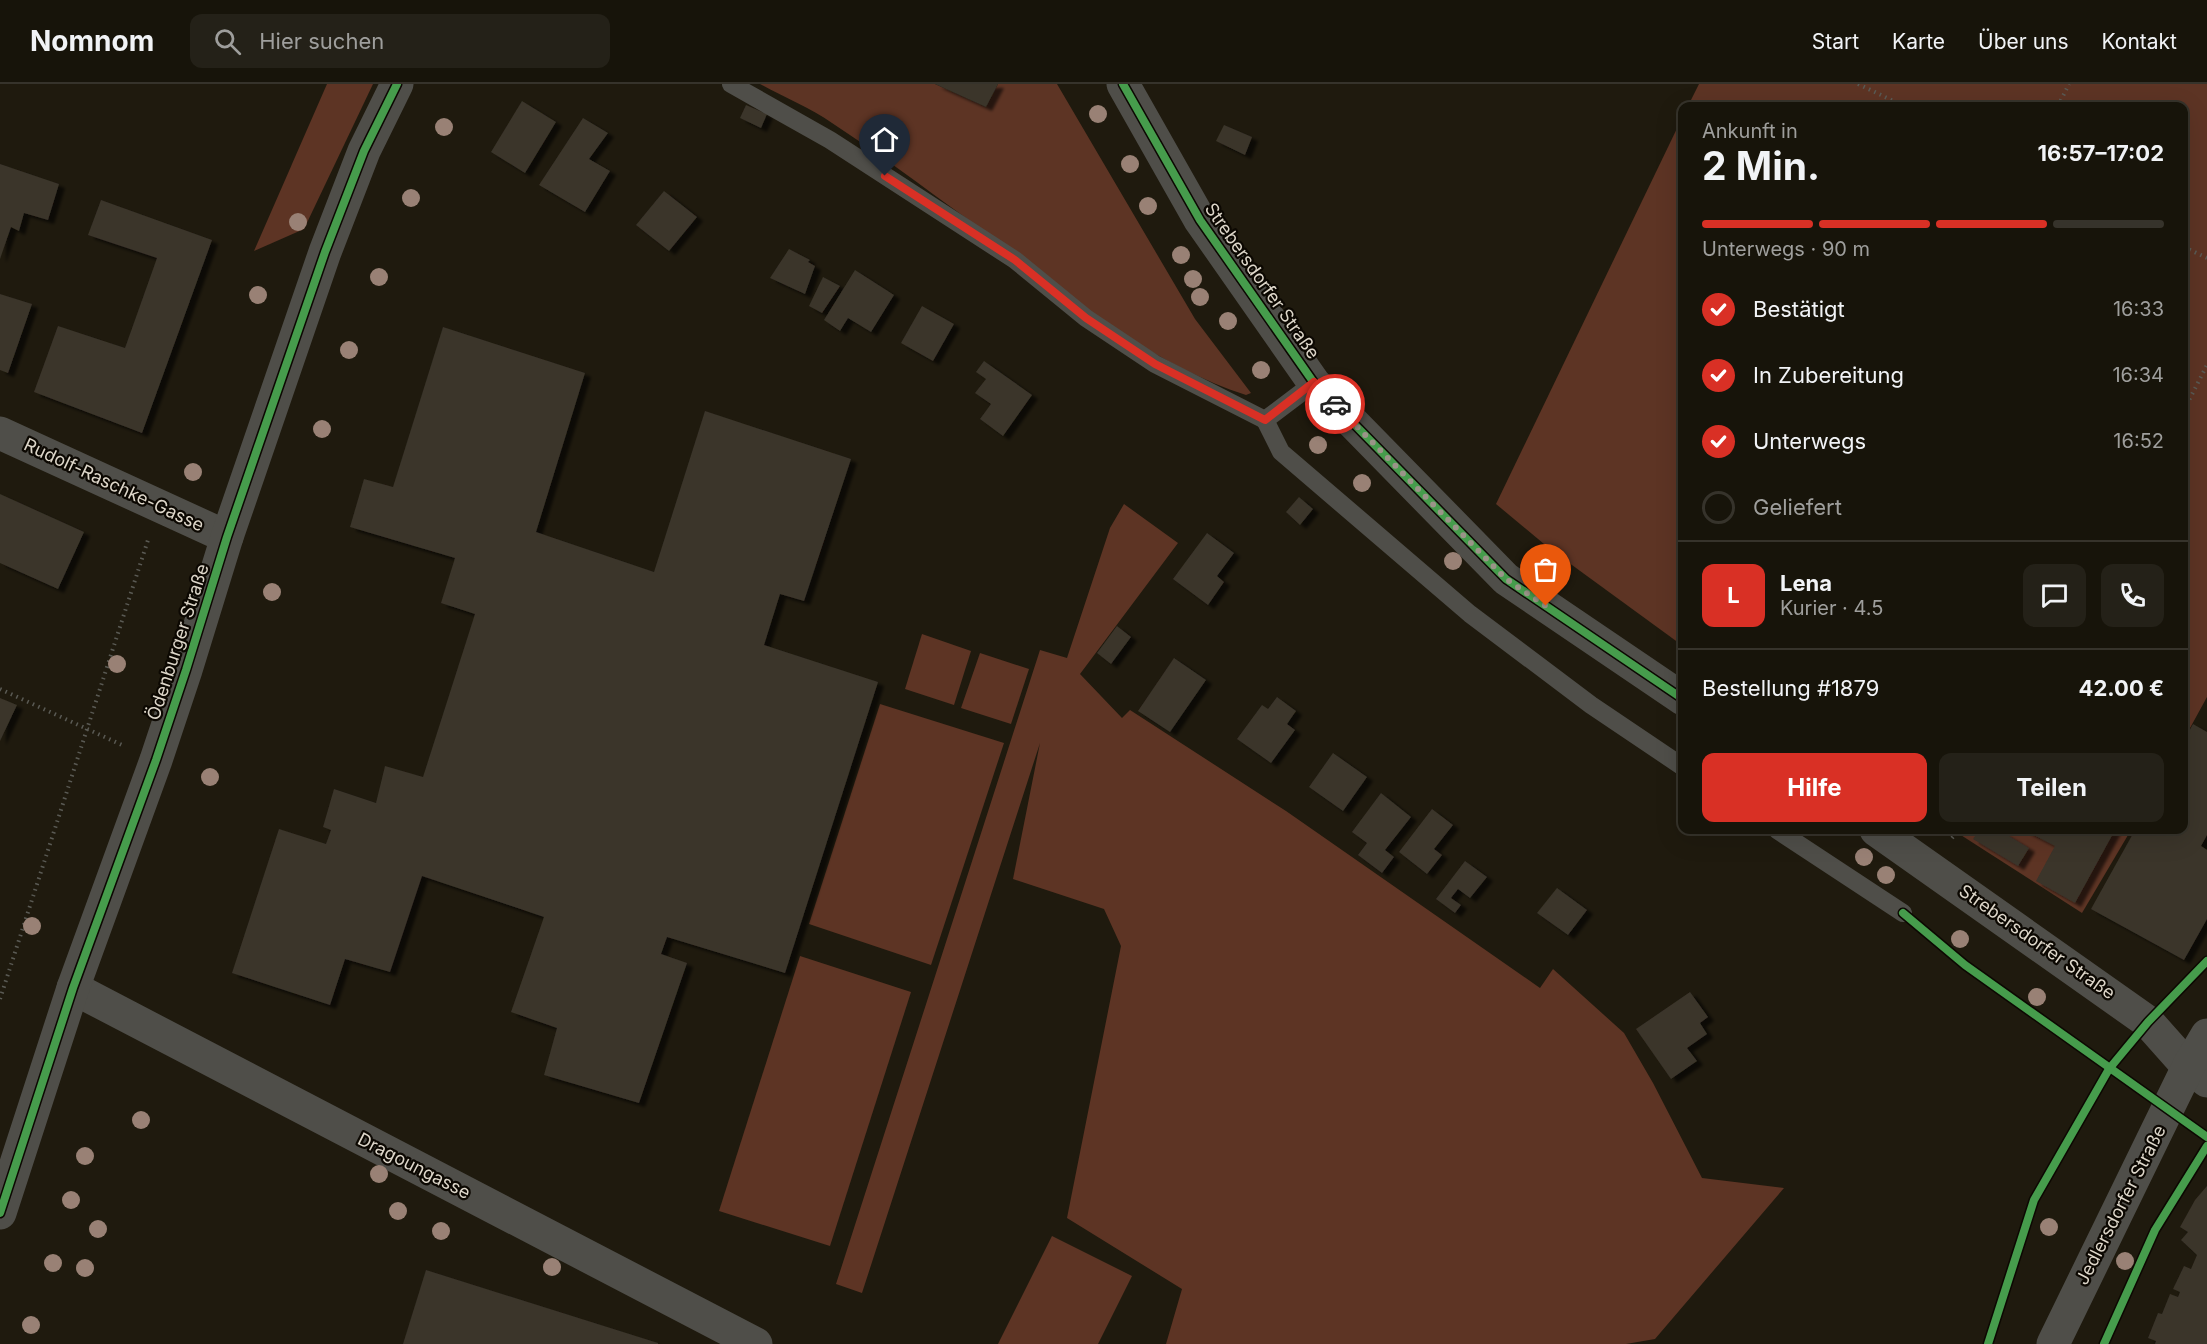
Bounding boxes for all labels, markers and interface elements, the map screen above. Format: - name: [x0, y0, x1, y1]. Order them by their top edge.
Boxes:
- search box: [190, 14, 610, 68]
- text: Nomnom: [30, 24, 154, 58]
- icon: search: [211, 25, 244, 58]
- text: Hier suchen: [259, 28, 384, 54]
- text: Start: [1812, 29, 1859, 54]
- text: Karte: [1892, 29, 1945, 54]
- text: Über uns: [1978, 29, 2069, 54]
- text: Kontakt: [2102, 29, 2177, 54]
- pin: [859, 114, 910, 176]
- text: Ankunft in: [1702, 119, 1798, 143]
- icon: home: [868, 123, 901, 156]
- text: 16:57–17:02: [2037, 140, 2164, 166]
- text: 2 Min.: [1702, 142, 1820, 189]
- street label: Strebersdorfer Straße: [1201, 199, 1324, 363]
- text: Unterwegs · 90 m: [1702, 237, 1870, 261]
- icon: check: [1702, 293, 1735, 326]
- text: Bestätigt: [1753, 296, 1845, 322]
- text: 16:33: [2113, 297, 2164, 321]
- icon: check: [1702, 359, 1735, 392]
- text: In Zubereitung: [1753, 362, 1904, 388]
- text: 16:34: [2112, 363, 2164, 387]
- courier: [1305, 374, 1365, 434]
- icon: car: [1319, 388, 1352, 421]
- icon: check: [1702, 425, 1735, 458]
- text: Unterwegs: [1753, 428, 1866, 454]
- text: 16:52: [2113, 429, 2164, 453]
- street label: Rudolf-Raschke-Gasse: [21, 434, 208, 536]
- text: Geliefert: [1753, 494, 1842, 520]
- pin: [1520, 544, 1571, 606]
- icon: bag: [1529, 553, 1562, 586]
- street label: Ödenburger Straße: [141, 561, 213, 723]
- button: chat: [2023, 564, 2086, 627]
- button: phone: [2101, 564, 2164, 627]
- text: Lena: [1780, 570, 1832, 596]
- text: L: [1727, 582, 1740, 608]
- text: Kurier · 4.5: [1780, 596, 1883, 620]
- text: Bestellung #1879: [1702, 675, 1879, 701]
- text: 42.00 €: [2079, 675, 2164, 701]
- button: Hilfe: [1702, 753, 1927, 822]
- button: Teilen: [1939, 753, 2164, 822]
- street label: Strebersdorfer Straße: [1955, 880, 2119, 1003]
- street label: Jedlersdorfer Straße: [2071, 1122, 2170, 1288]
- street label: Dragoungasse: [354, 1128, 474, 1203]

